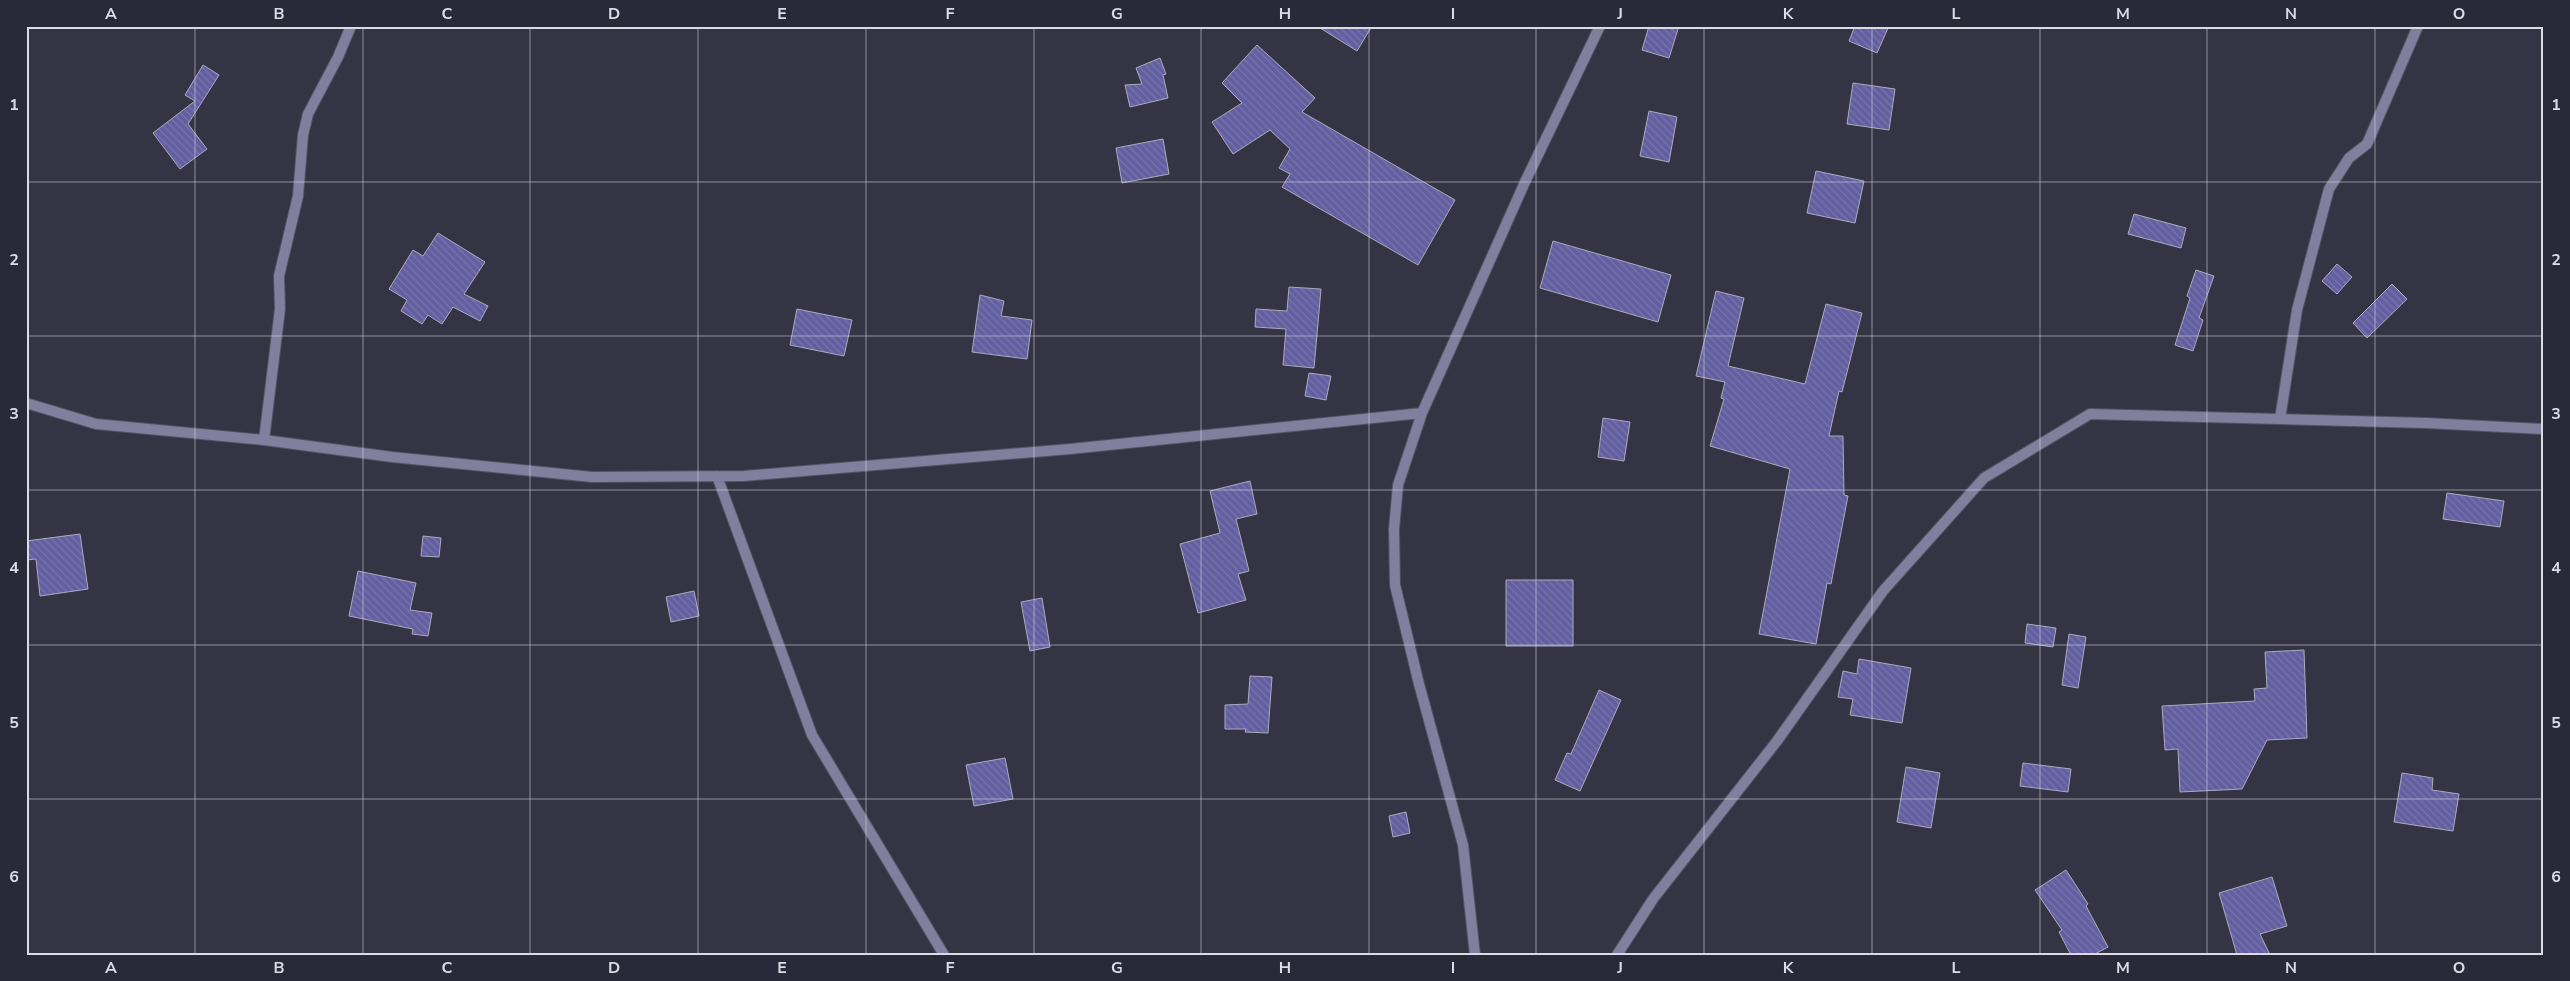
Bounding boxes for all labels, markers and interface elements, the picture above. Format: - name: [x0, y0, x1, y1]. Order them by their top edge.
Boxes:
- text: A: [105, 3, 117, 25]
- text: B: [273, 3, 285, 25]
- text: C: [442, 3, 453, 25]
- text: D: [608, 3, 620, 25]
- text: E: [777, 3, 787, 25]
- text: F: [946, 3, 955, 25]
- text: G: [1111, 3, 1123, 25]
- text: H: [1279, 3, 1291, 25]
- text: I: [1451, 3, 1455, 25]
- text: J: [1616, 3, 1623, 25]
- text: K: [1783, 3, 1795, 25]
- text: L: [1952, 3, 1961, 25]
- text: M: [2116, 3, 2130, 25]
- text: N: [2285, 3, 2297, 25]
- text: O: [2453, 3, 2465, 25]
- text: 1: [9, 94, 19, 116]
- text: 1: [2551, 94, 2561, 116]
- text: 2: [9, 249, 19, 271]
- text: 2: [2551, 249, 2561, 271]
- text: 3: [9, 403, 19, 425]
- text: 3: [2551, 403, 2561, 425]
- text: 4: [9, 557, 19, 579]
- text: 4: [2551, 557, 2561, 579]
- text: 5: [9, 712, 19, 734]
- text: 5: [2551, 712, 2561, 734]
- text: 6: [9, 866, 19, 888]
- text: 6: [2551, 866, 2561, 888]
- text: A: [105, 957, 117, 979]
- text: B: [273, 957, 285, 979]
- text: C: [442, 957, 453, 979]
- text: D: [608, 957, 620, 979]
- text: E: [777, 957, 787, 979]
- text: F: [946, 957, 955, 979]
- text: G: [1111, 957, 1123, 979]
- text: H: [1279, 957, 1291, 979]
- text: I: [1451, 957, 1455, 979]
- text: J: [1616, 957, 1623, 979]
- text: K: [1783, 957, 1795, 979]
- text: L: [1952, 957, 1961, 979]
- text: M: [2116, 957, 2130, 979]
- text: N: [2285, 957, 2297, 979]
- text: O: [2453, 957, 2465, 979]

